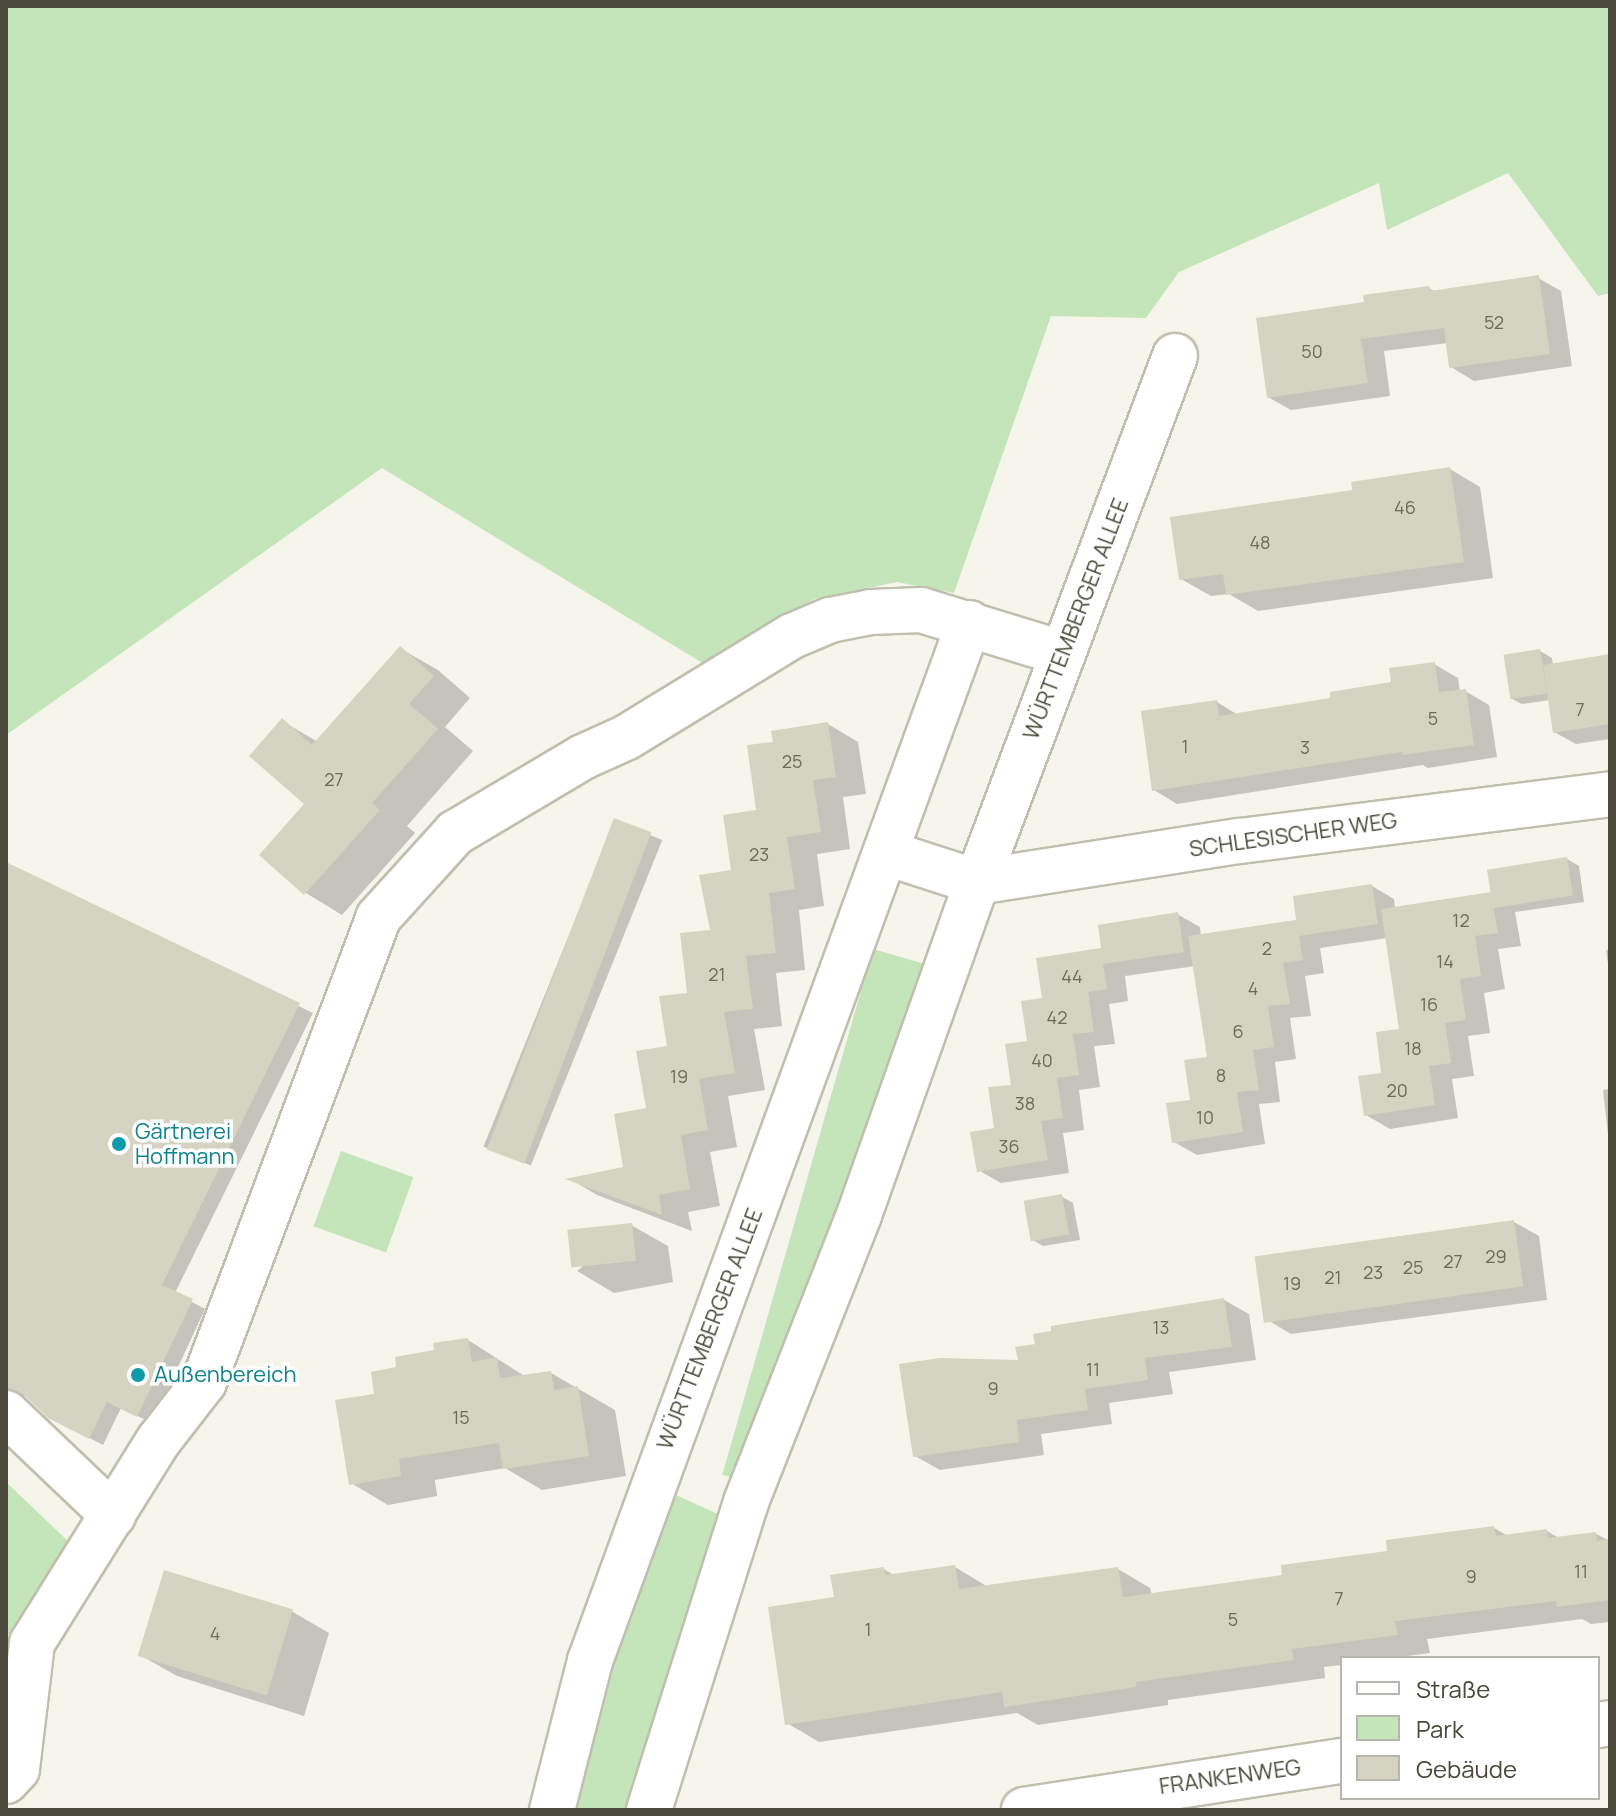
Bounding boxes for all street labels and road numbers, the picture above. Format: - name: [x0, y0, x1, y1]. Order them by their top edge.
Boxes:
- street label: WÜRTTEMBERGER ALLEE: [1018, 495, 1134, 743]
- street label: SCHLESISCHER WEG: [1187, 807, 1399, 863]
- street label: WÜRTTEMBERGER ALLEE: [652, 1205, 768, 1453]
- street label: FRANKENWEG: [1158, 1754, 1302, 1800]

